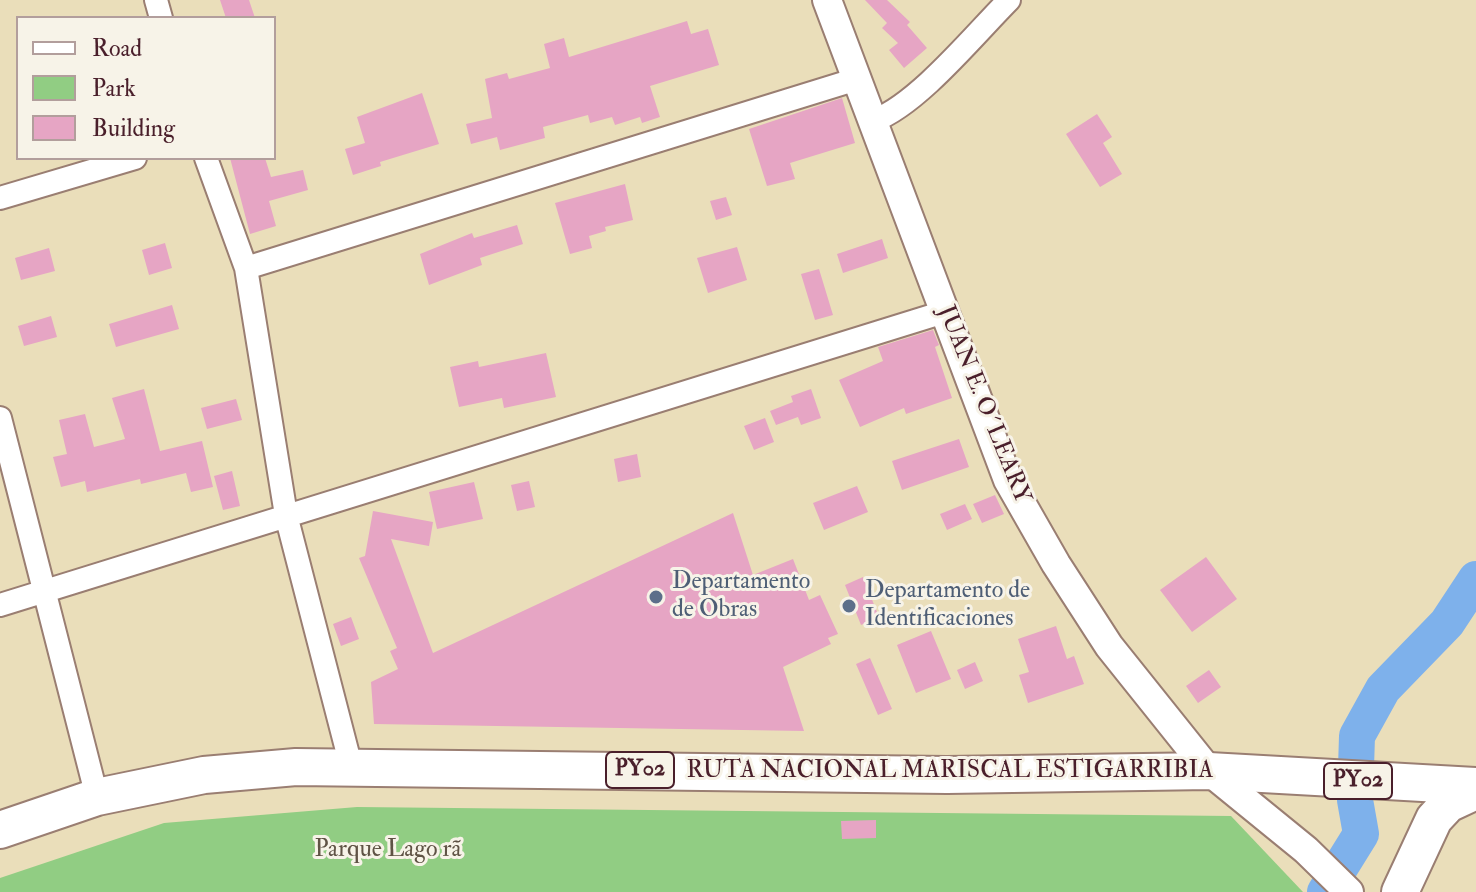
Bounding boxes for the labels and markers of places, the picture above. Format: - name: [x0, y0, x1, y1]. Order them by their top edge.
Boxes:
- place label: Departamento de Obras: [672, 569, 810, 625]
- place label: Departamento de Identificaciones: [865, 578, 1030, 634]
- marker: Departamento de Obras: [647, 588, 665, 606]
- marker: Departamento de Identificaciones: [840, 597, 858, 615]

